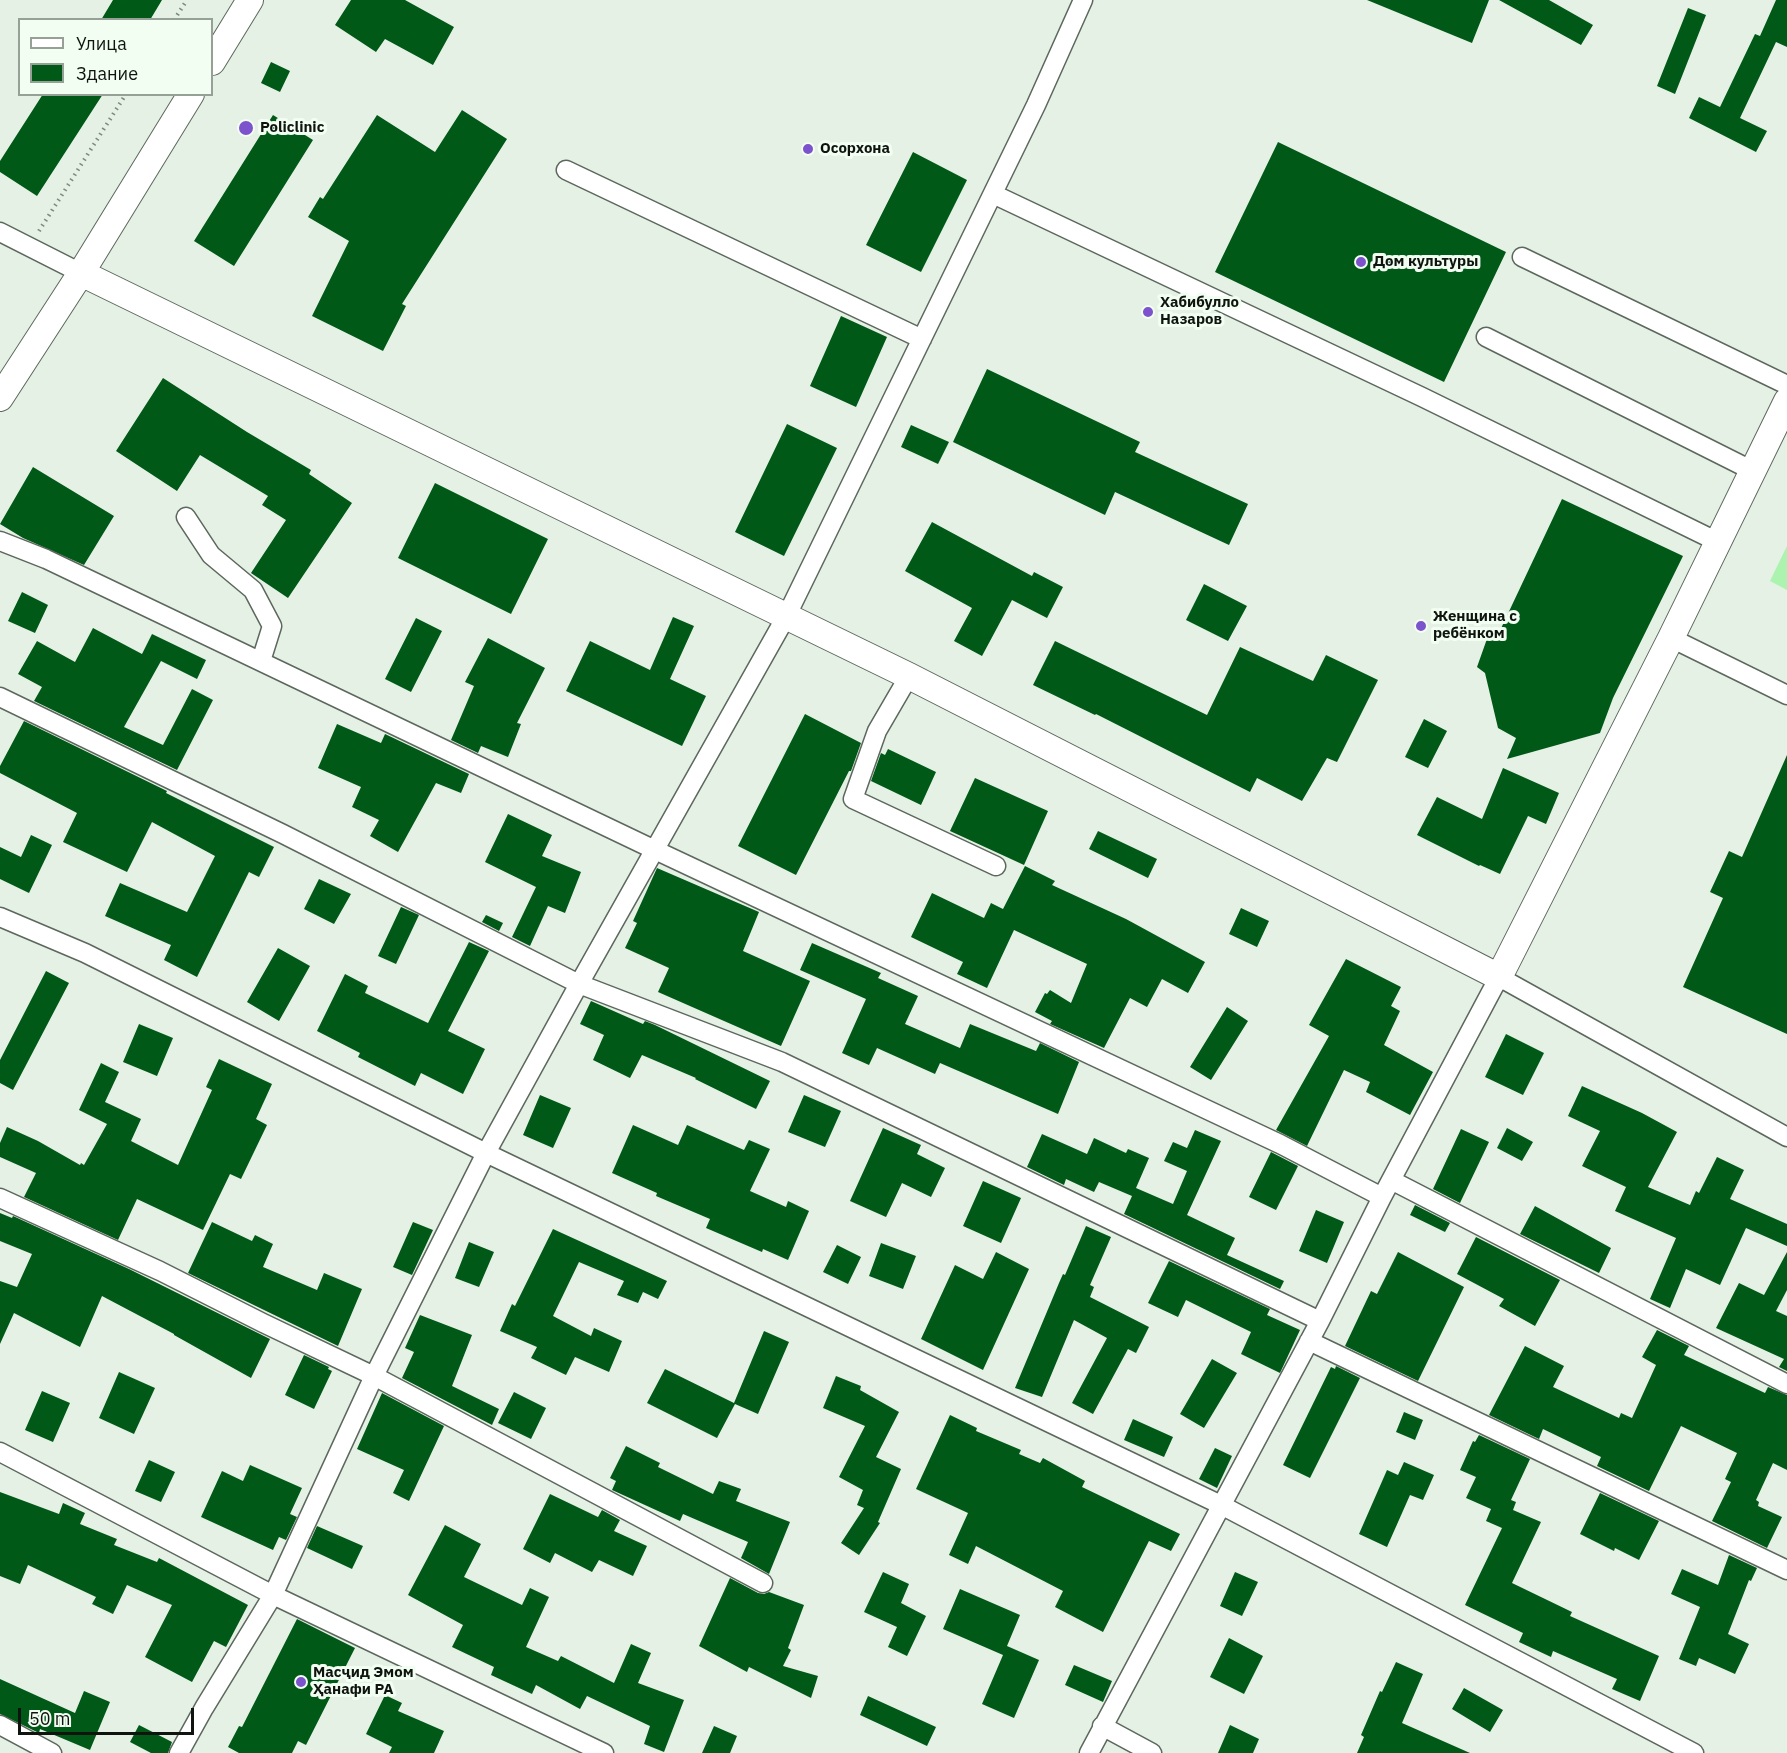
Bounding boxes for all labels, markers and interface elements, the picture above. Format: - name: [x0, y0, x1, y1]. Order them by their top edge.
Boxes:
- legend: [18, 18, 213, 96]
- text: Улица: [76, 32, 127, 55]
- text: Здание: [76, 62, 138, 85]
- marker: Policlinic: [237, 119, 255, 137]
- place label: Policlinic: [260, 119, 324, 137]
- place label: Осорхона: [820, 140, 890, 158]
- marker: Осорхона: [801, 142, 815, 156]
- place label: Дом культуры: [1373, 253, 1478, 271]
- marker: Дом культуры: [1354, 255, 1368, 269]
- place label: Хабибулло Назаров: [1160, 294, 1239, 329]
- marker: Хабибулло Назаров: [1141, 305, 1155, 319]
- place label: Женщина с ребёнком: [1433, 608, 1517, 643]
- marker: Женщина с ребёнком: [1414, 619, 1428, 633]
- place label: Масҷид Эмом Ҳанафи РА: [313, 1664, 414, 1699]
- marker: Масҷид Эмом Ҳанафи РА: [294, 1675, 308, 1689]
- scale bar: [21, 1696, 196, 1734]
- text: 50 m: [29, 1707, 71, 1730]

